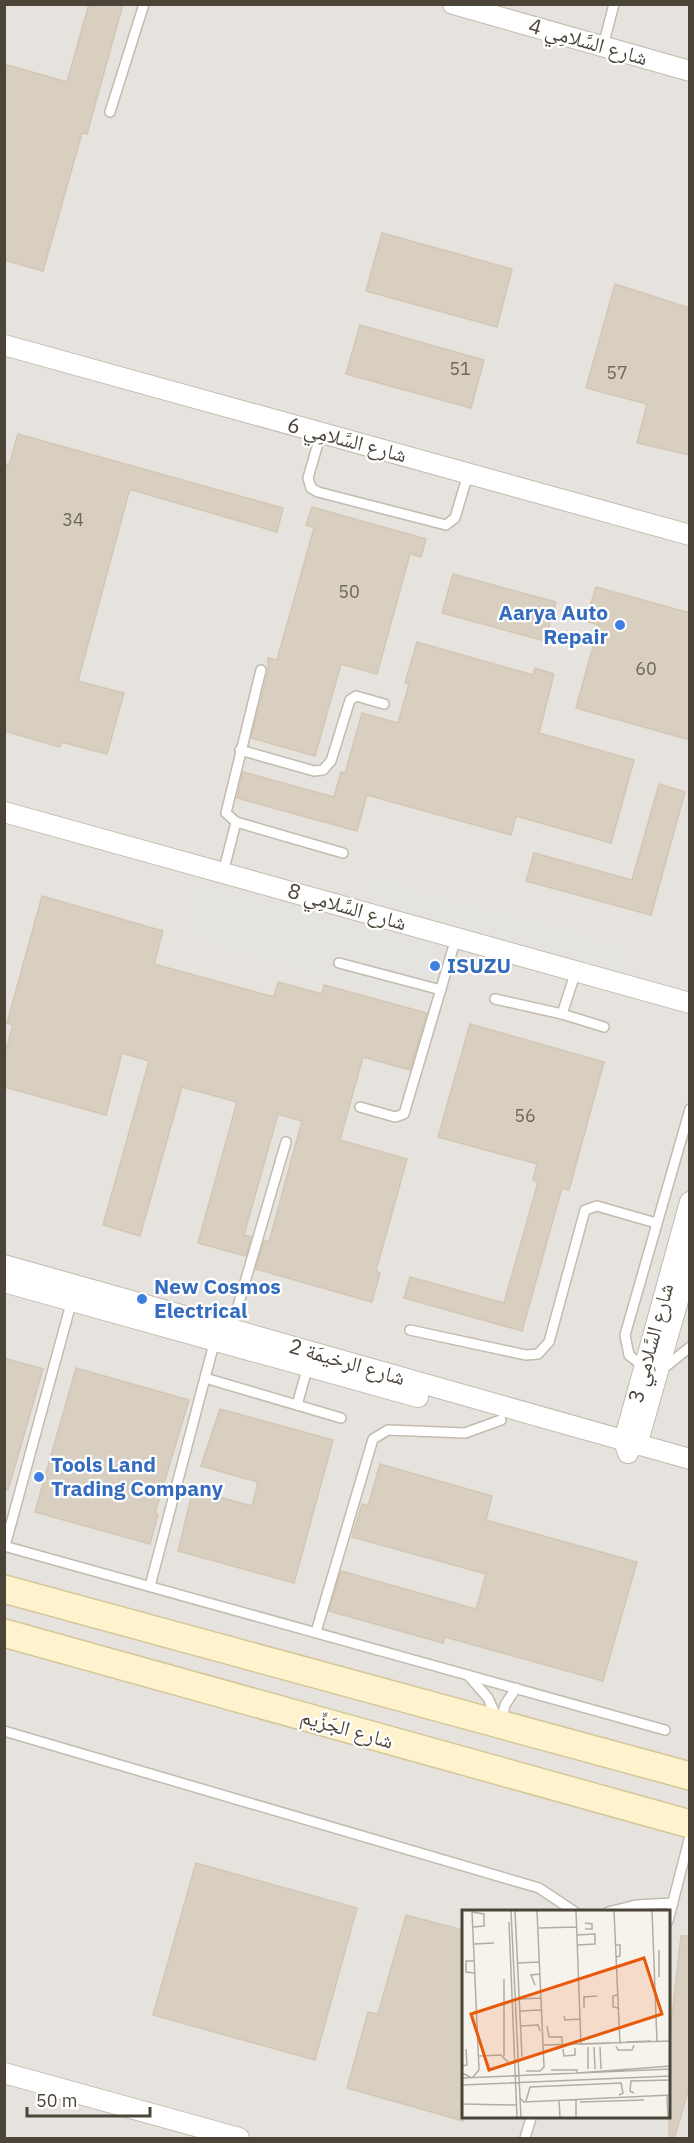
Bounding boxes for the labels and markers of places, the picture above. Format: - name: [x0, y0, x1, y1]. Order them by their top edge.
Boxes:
- place label: Aarya Auto Repair: [498, 598, 609, 650]
- marker: Aarya Auto Repair: [613, 618, 627, 632]
- place label: ISUZU: [447, 951, 511, 979]
- marker: ISUZU: [428, 959, 442, 973]
- place label: New Cosmos Electrical: [154, 1272, 281, 1324]
- marker: New Cosmos Electrical: [135, 1292, 149, 1306]
- place label: Tools Land Trading Company: [51, 1450, 224, 1502]
- marker: Tools Land Trading Company: [32, 1470, 46, 1484]

